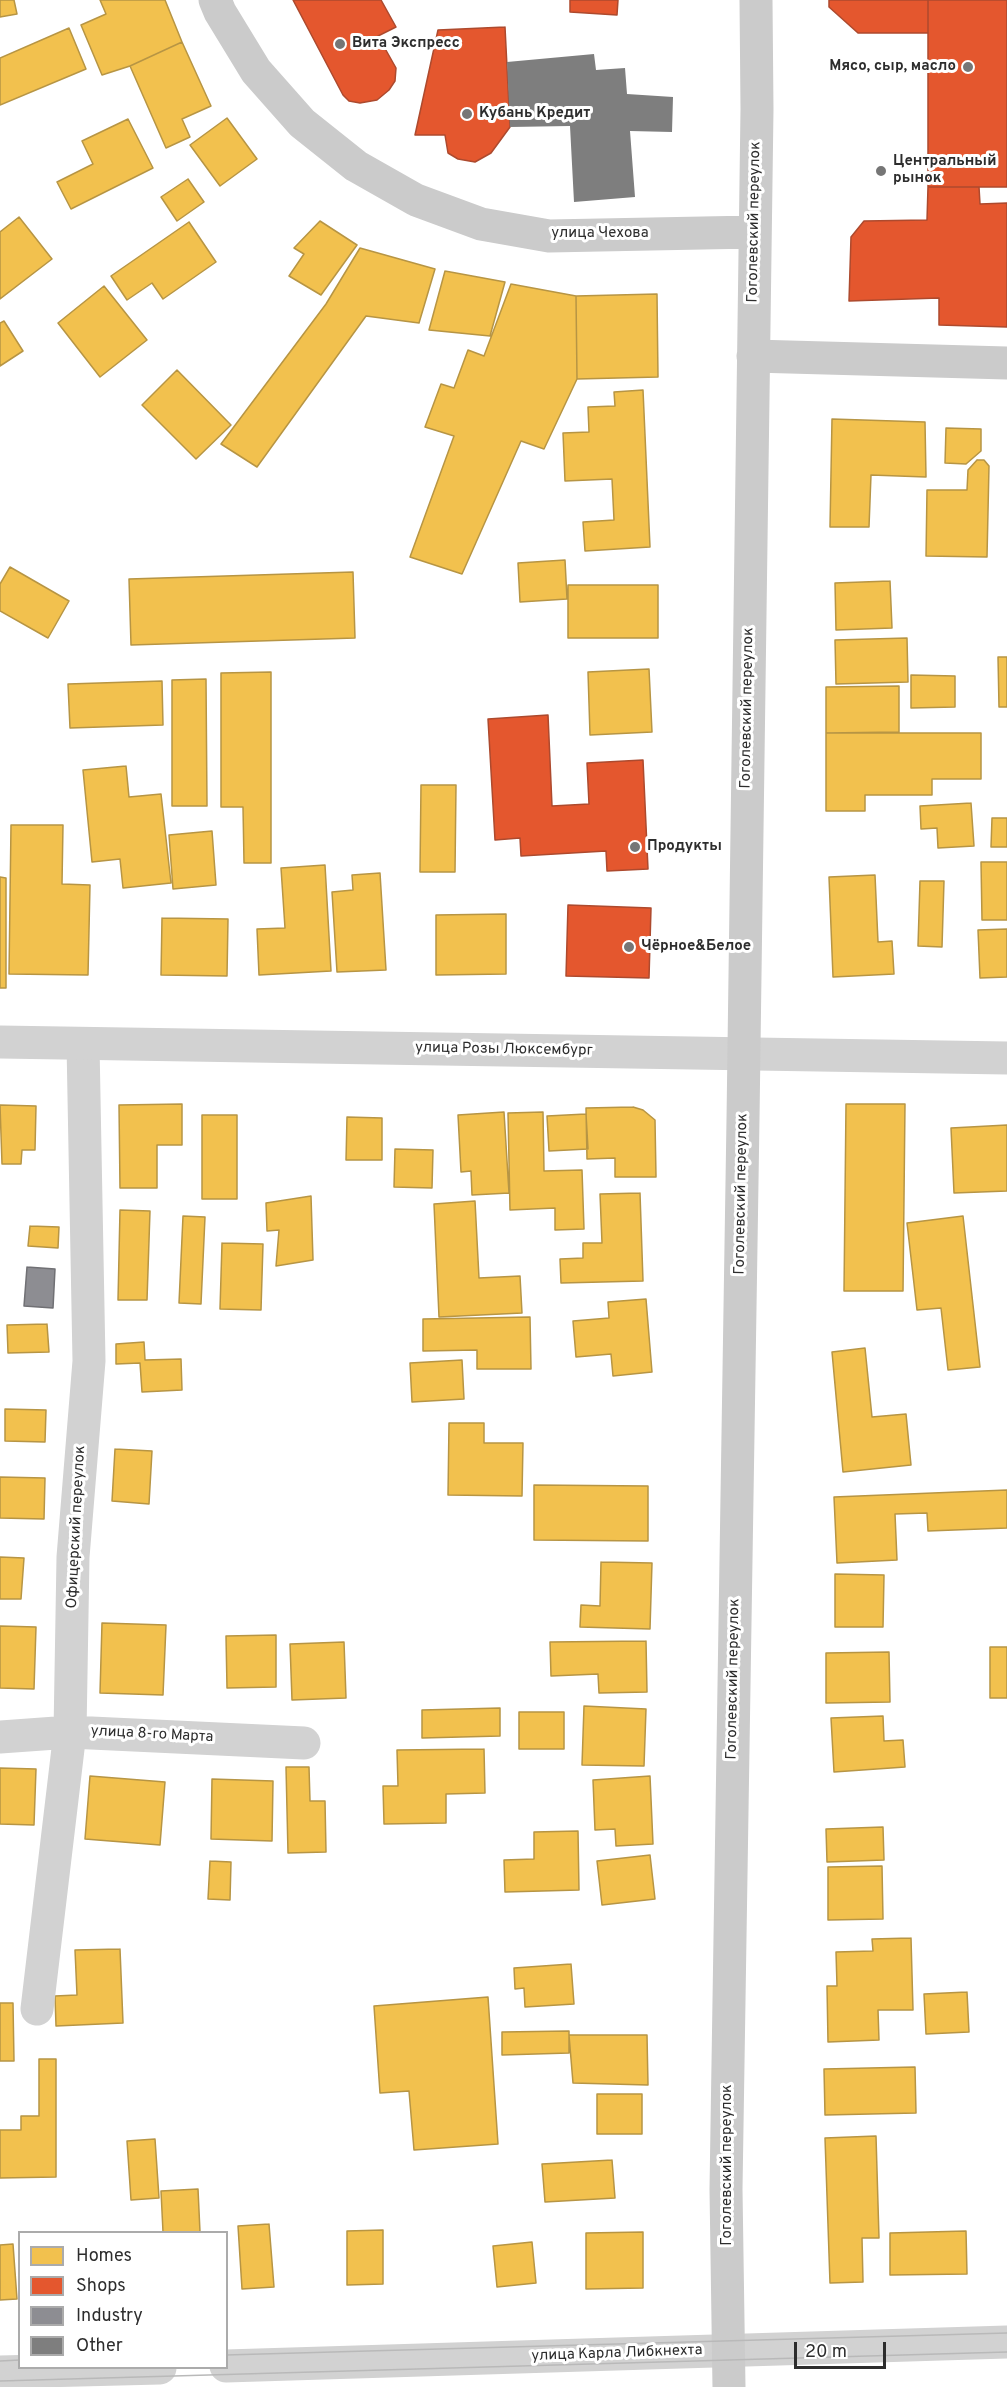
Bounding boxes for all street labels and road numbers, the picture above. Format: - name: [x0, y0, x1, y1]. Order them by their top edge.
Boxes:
- street label: Гоголевский переулок: [745, 141, 765, 303]
- street label: улица Чехова: [551, 225, 649, 243]
- street label: Гоголевский переулок: [738, 627, 758, 789]
- street label: улица Розы Люксембург: [415, 1039, 593, 1061]
- street label: Гоголевский переулок: [732, 1113, 752, 1275]
- street label: Офицерский переулок: [64, 1445, 90, 1609]
- street label: Гоголевский переулок: [724, 1598, 744, 1760]
- street label: улица 8-го Марта: [90, 1723, 214, 1747]
- street label: Гоголевский переулок: [719, 2084, 737, 2246]
- street label: улица Карла Либкнехта: [531, 2342, 703, 2366]

